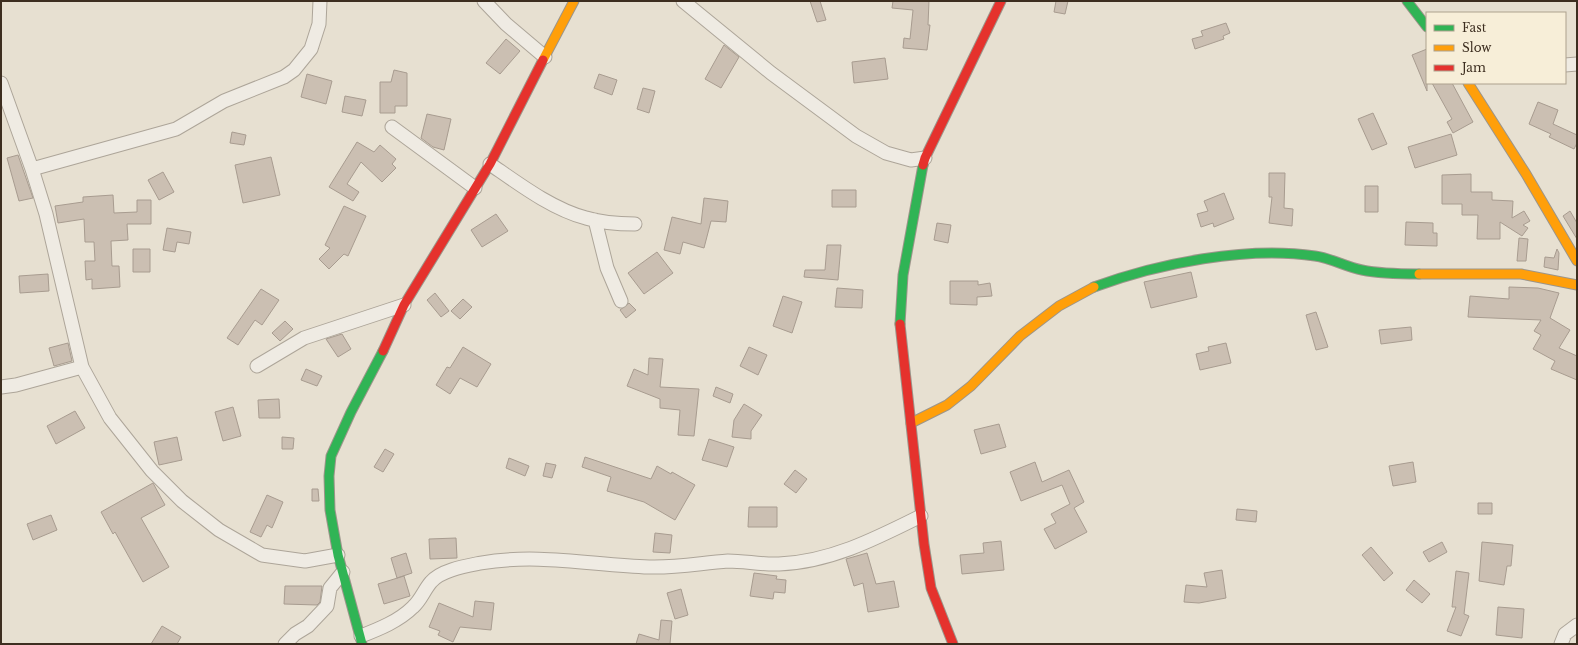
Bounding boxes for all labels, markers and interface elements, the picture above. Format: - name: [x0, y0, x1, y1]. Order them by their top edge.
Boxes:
- legend: [1426, 12, 1566, 84]
- text: Fast: [1462, 20, 1487, 35]
- text: Slow: [1462, 40, 1492, 55]
- text: Jam: [1460, 60, 1486, 75]

